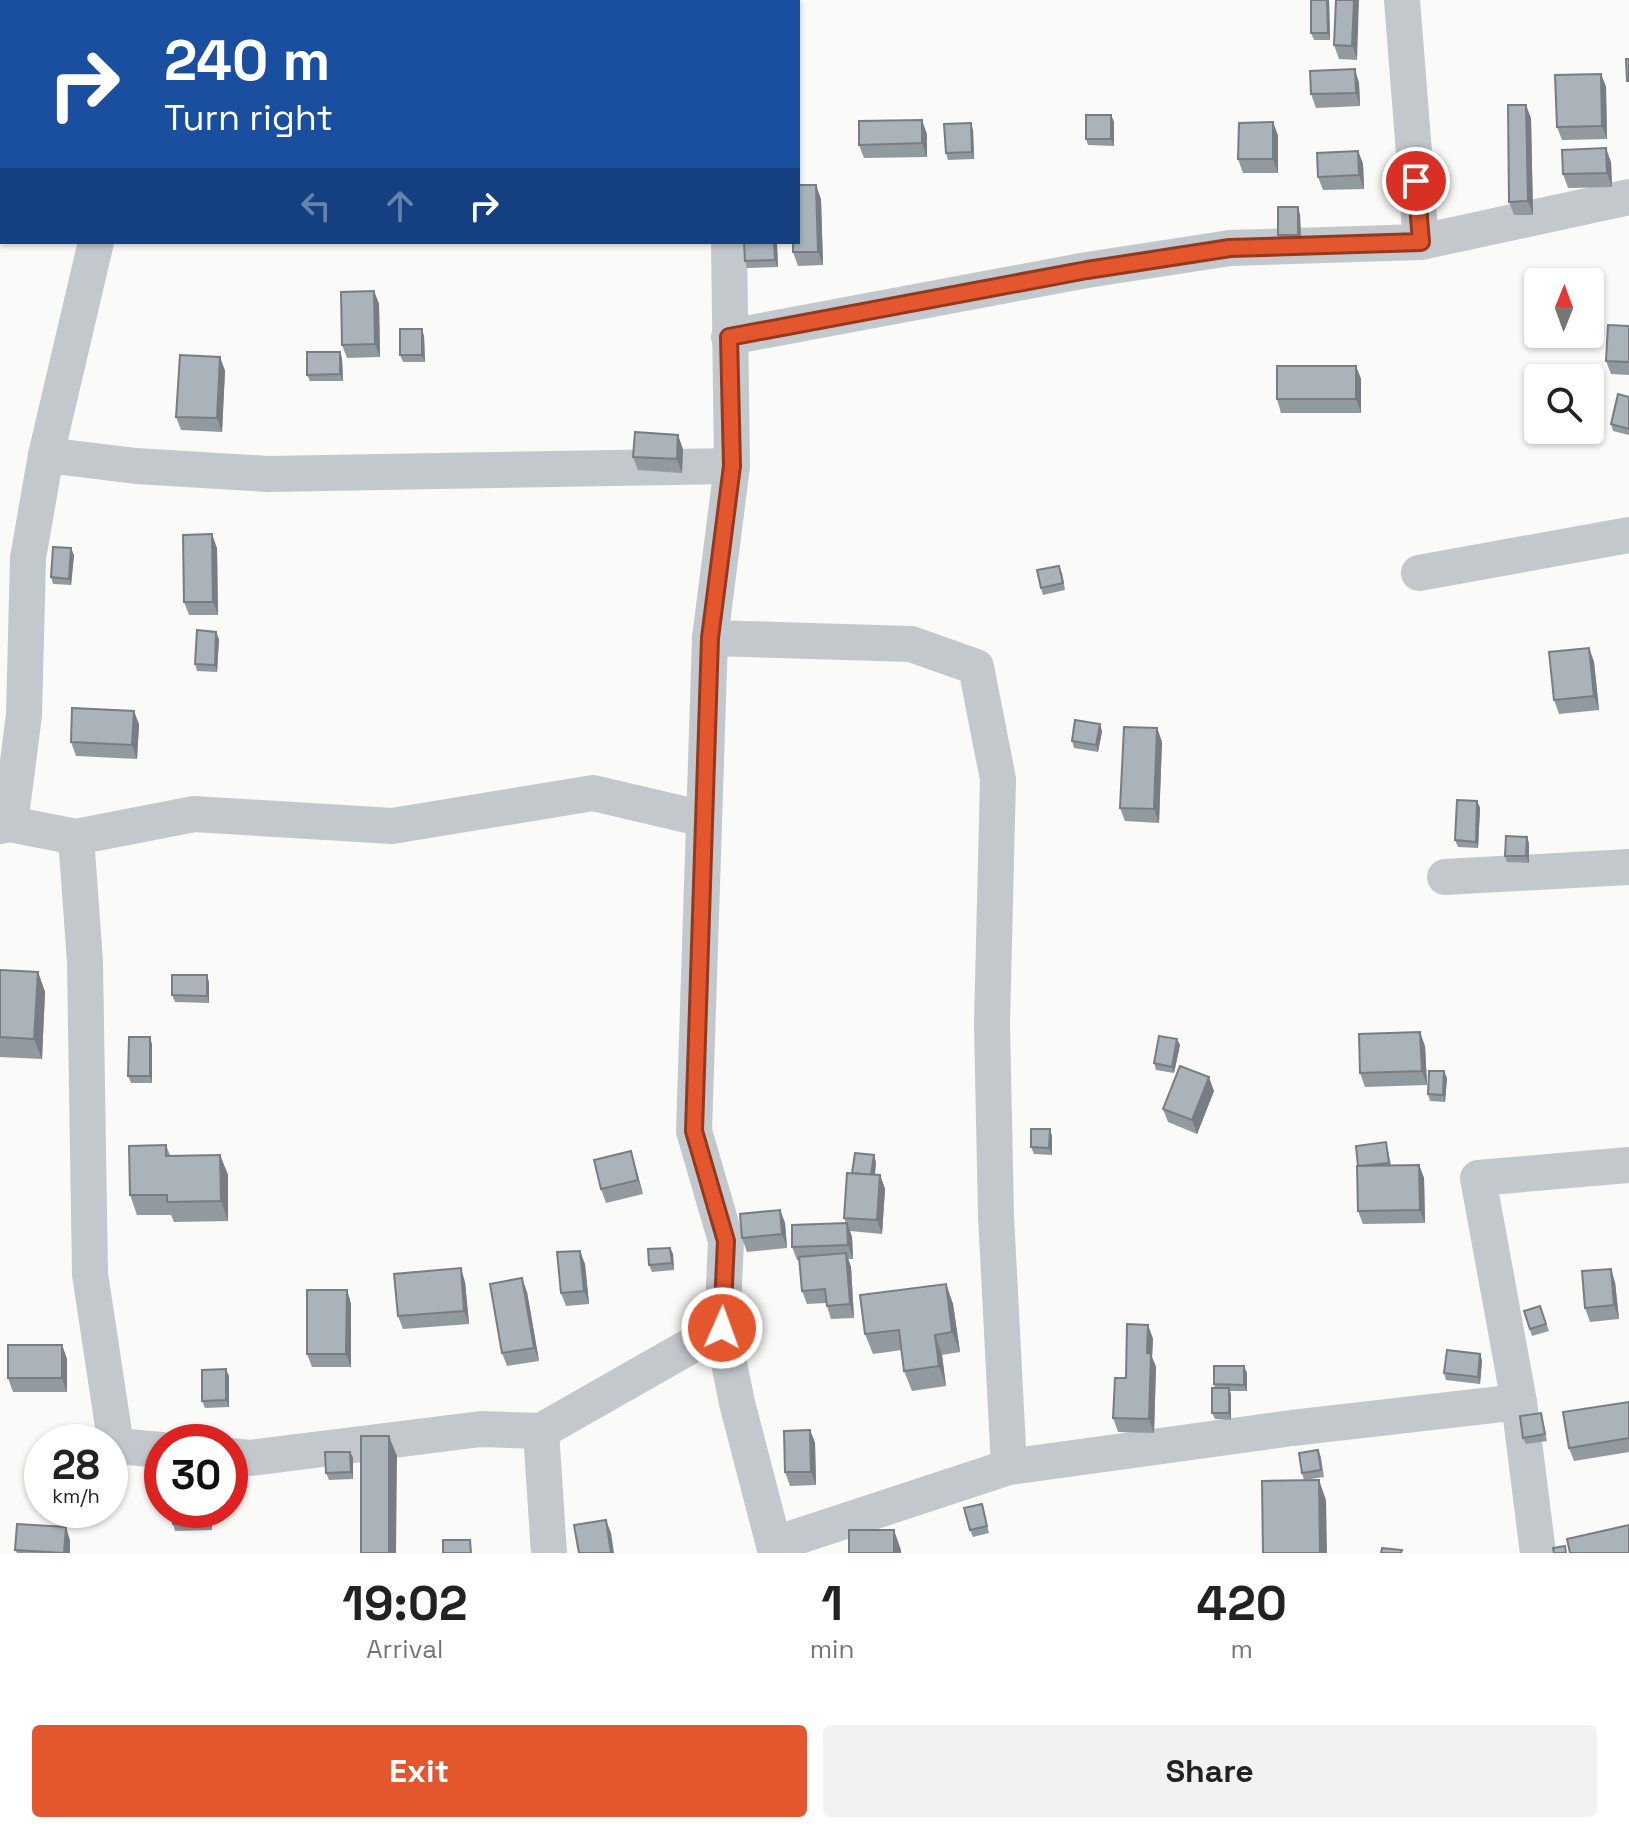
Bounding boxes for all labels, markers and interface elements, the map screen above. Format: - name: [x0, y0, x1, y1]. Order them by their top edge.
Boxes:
- text: 240 m: [164, 25, 330, 96]
- icon: right: [32, 32, 136, 136]
- text: Turn right: [164, 95, 333, 141]
- pin: [1382, 147, 1450, 215]
- icon: arrive: [1394, 159, 1438, 203]
- icon: left: [294, 184, 338, 228]
- icon: ahead: [378, 184, 422, 228]
- icon: right: [462, 184, 506, 228]
- north arrow: [1524, 268, 1604, 348]
- map controls: [1524, 268, 1604, 444]
- button: search: [1524, 364, 1604, 444]
- position arrow: [680, 1286, 764, 1370]
- speed limit sign: 30: [144, 1424, 248, 1528]
- text: 28: [52, 1440, 100, 1491]
- text: km/h: [52, 1483, 100, 1509]
- text: 19:02: [342, 1573, 468, 1634]
- text: 1: [821, 1573, 843, 1634]
- text: 420: [1197, 1573, 1287, 1634]
- text: Arrival: [366, 1632, 444, 1666]
- text: min: [810, 1632, 854, 1666]
- text: m: [1231, 1632, 1253, 1666]
- button: Exit: [32, 1725, 807, 1817]
- button: Share: [823, 1725, 1597, 1817]

